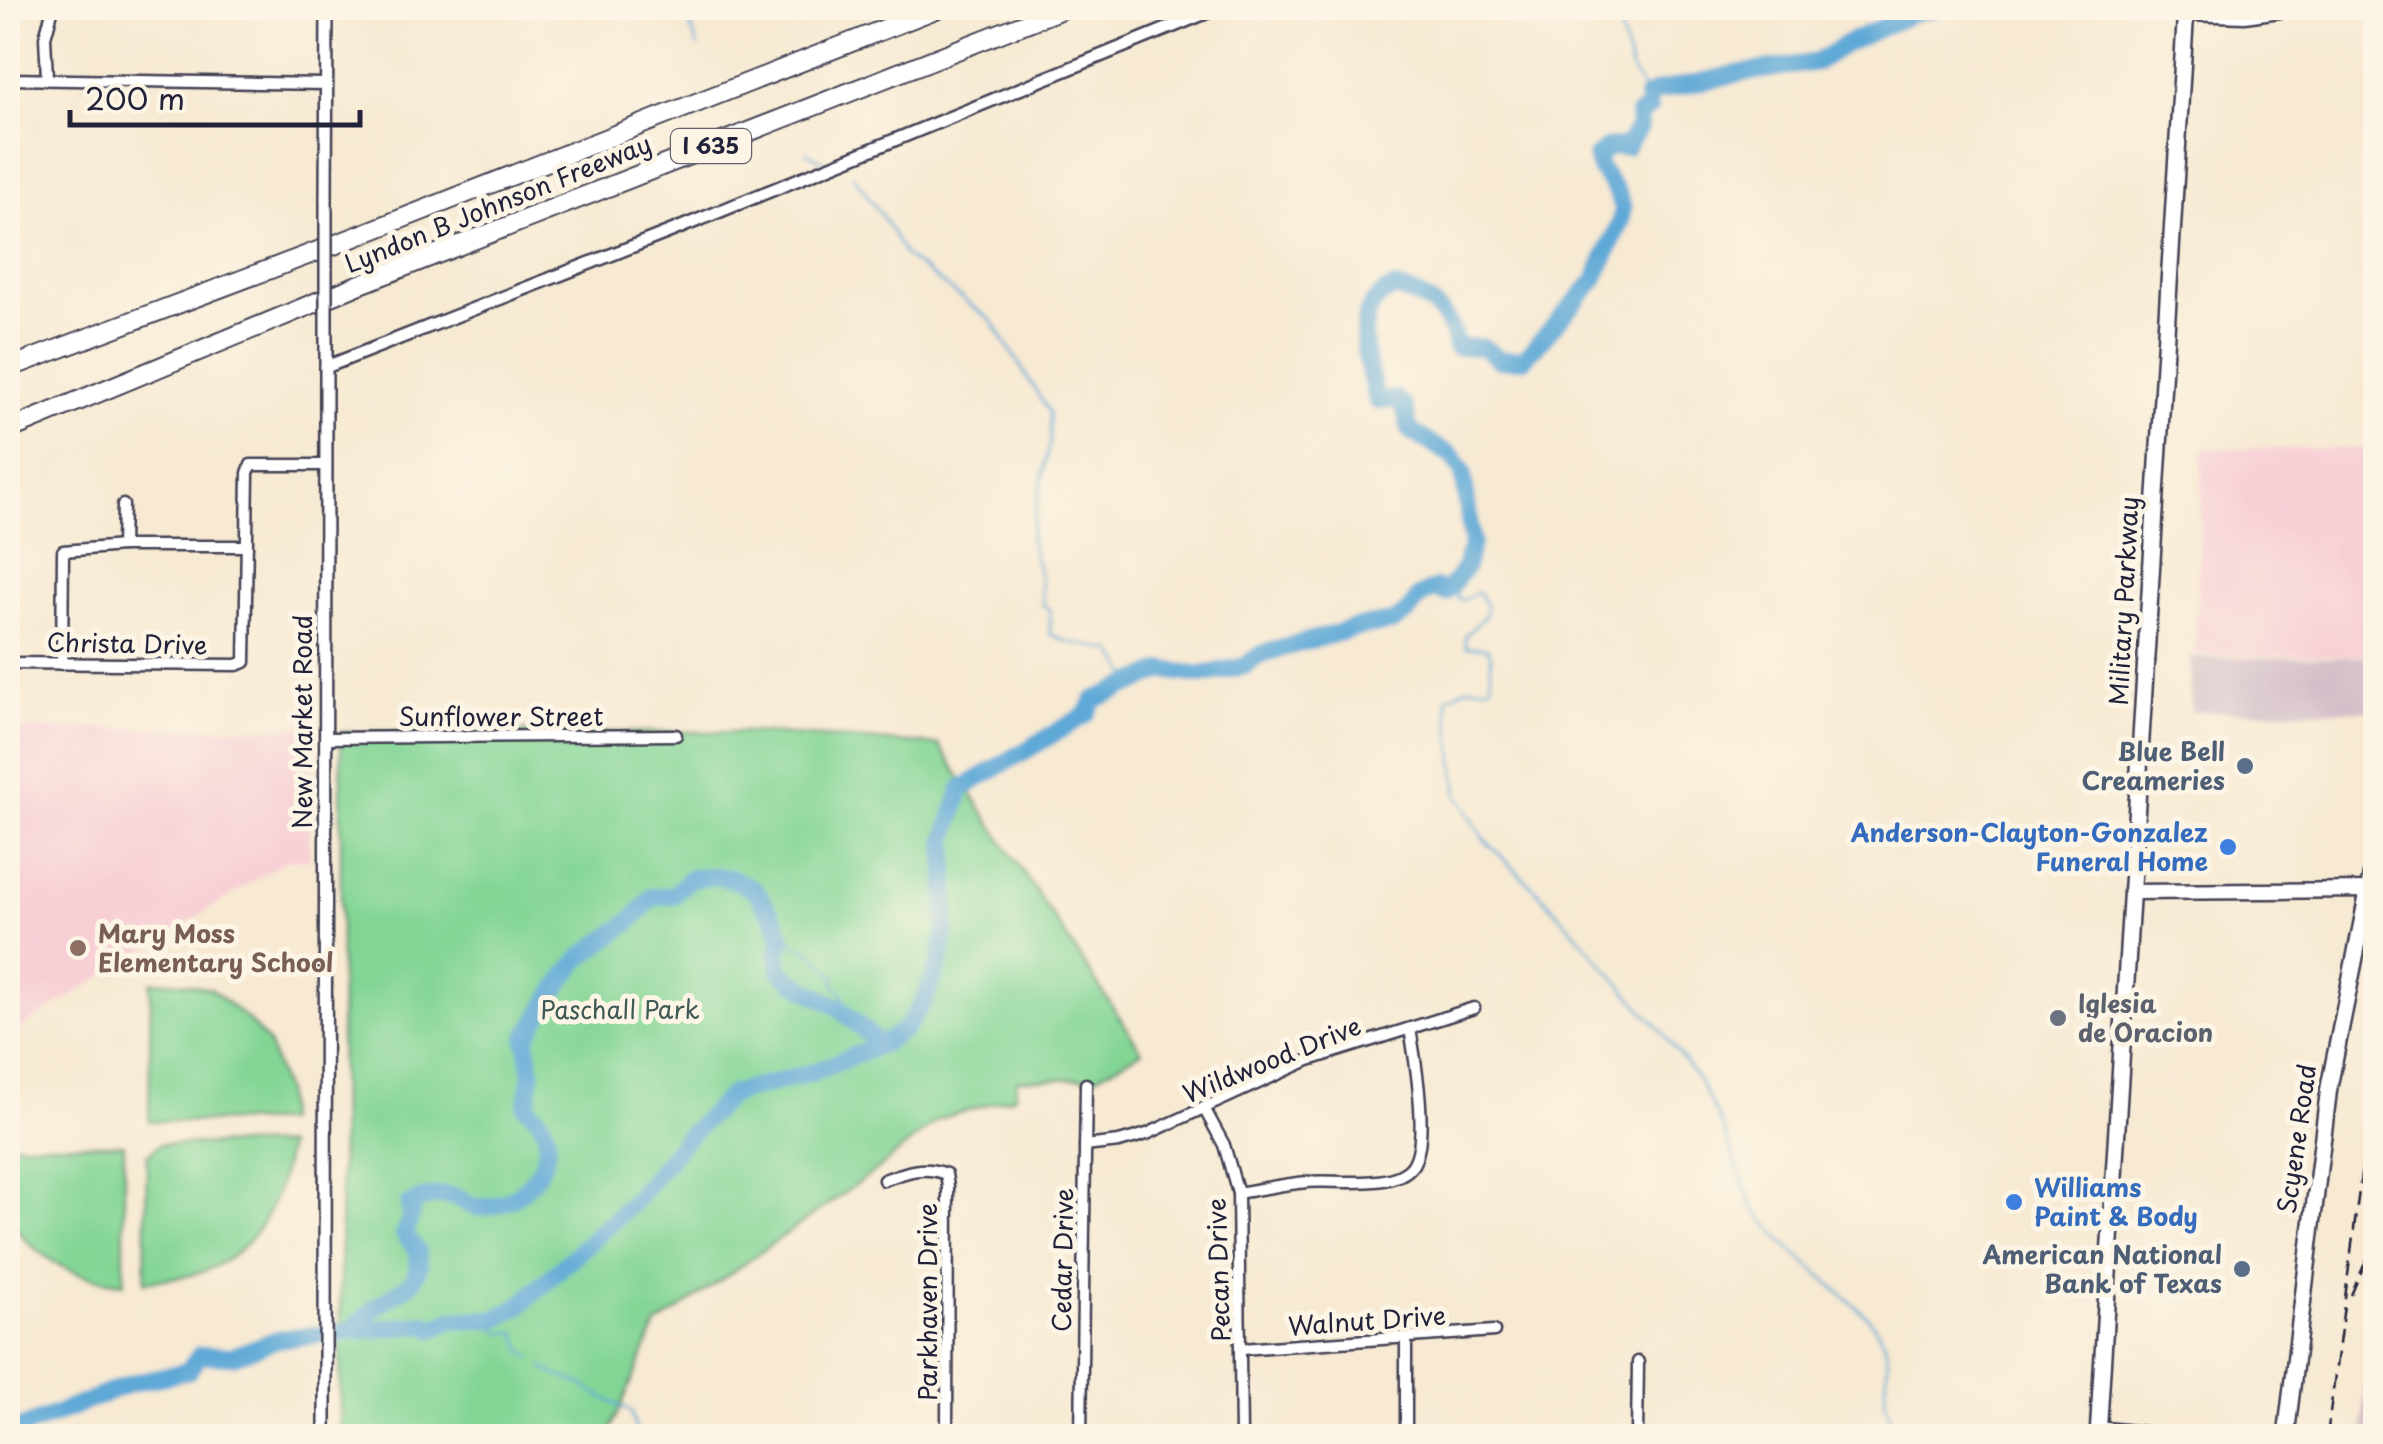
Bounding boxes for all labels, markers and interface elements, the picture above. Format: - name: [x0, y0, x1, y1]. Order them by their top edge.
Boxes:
- scale bar: [70, 65, 360, 127]
- text: 200 m: [85, 75, 185, 120]
- street label: Lyndon B Johnson Freeway: [339, 124, 657, 282]
- road number: I 635: [671, 129, 751, 163]
- street label: Military Parkway: [2099, 495, 2147, 707]
- street label: New Market Road: [283, 615, 321, 829]
- street label: Christa Drive: [46, 623, 208, 663]
- street label: Sunflower Street: [399, 697, 603, 735]
- place label: Blue Bell Creameries: [2082, 732, 2225, 799]
- marker: Blue Bell Creameries: [2234, 755, 2256, 777]
- place label: Anderson-Clayton-Gonzalez Funeral Home: [1850, 813, 2208, 880]
- marker: Anderson-Clayton-Gonzalez Funeral Home: [2217, 836, 2239, 858]
- place label: Mary Moss Elementary School: [98, 914, 334, 981]
- marker: Mary Moss Elementary School: [67, 937, 89, 959]
- place label: Iglesia de Oracion: [2078, 984, 2213, 1051]
- park label: Paschall Park: [540, 990, 700, 1028]
- street label: Wildwood Drive: [1177, 1006, 1366, 1112]
- marker: Iglesia de Oracion: [2047, 1007, 2069, 1029]
- street label: Scyene Road: [2267, 1062, 2325, 1216]
- place label: Williams Paint & Body: [2034, 1168, 2198, 1235]
- street label: Cedar Drive: [1042, 1188, 1082, 1332]
- marker: Williams Paint & Body: [2003, 1191, 2025, 1213]
- street label: Pecan Drive: [1197, 1197, 1239, 1343]
- street label: Parkhaven Drive: [908, 1203, 946, 1401]
- place label: American National Bank of Texas: [1981, 1235, 2222, 1302]
- marker: American National Bank of Texas: [2231, 1258, 2253, 1280]
- street label: Walnut Drive: [1287, 1296, 1447, 1344]

